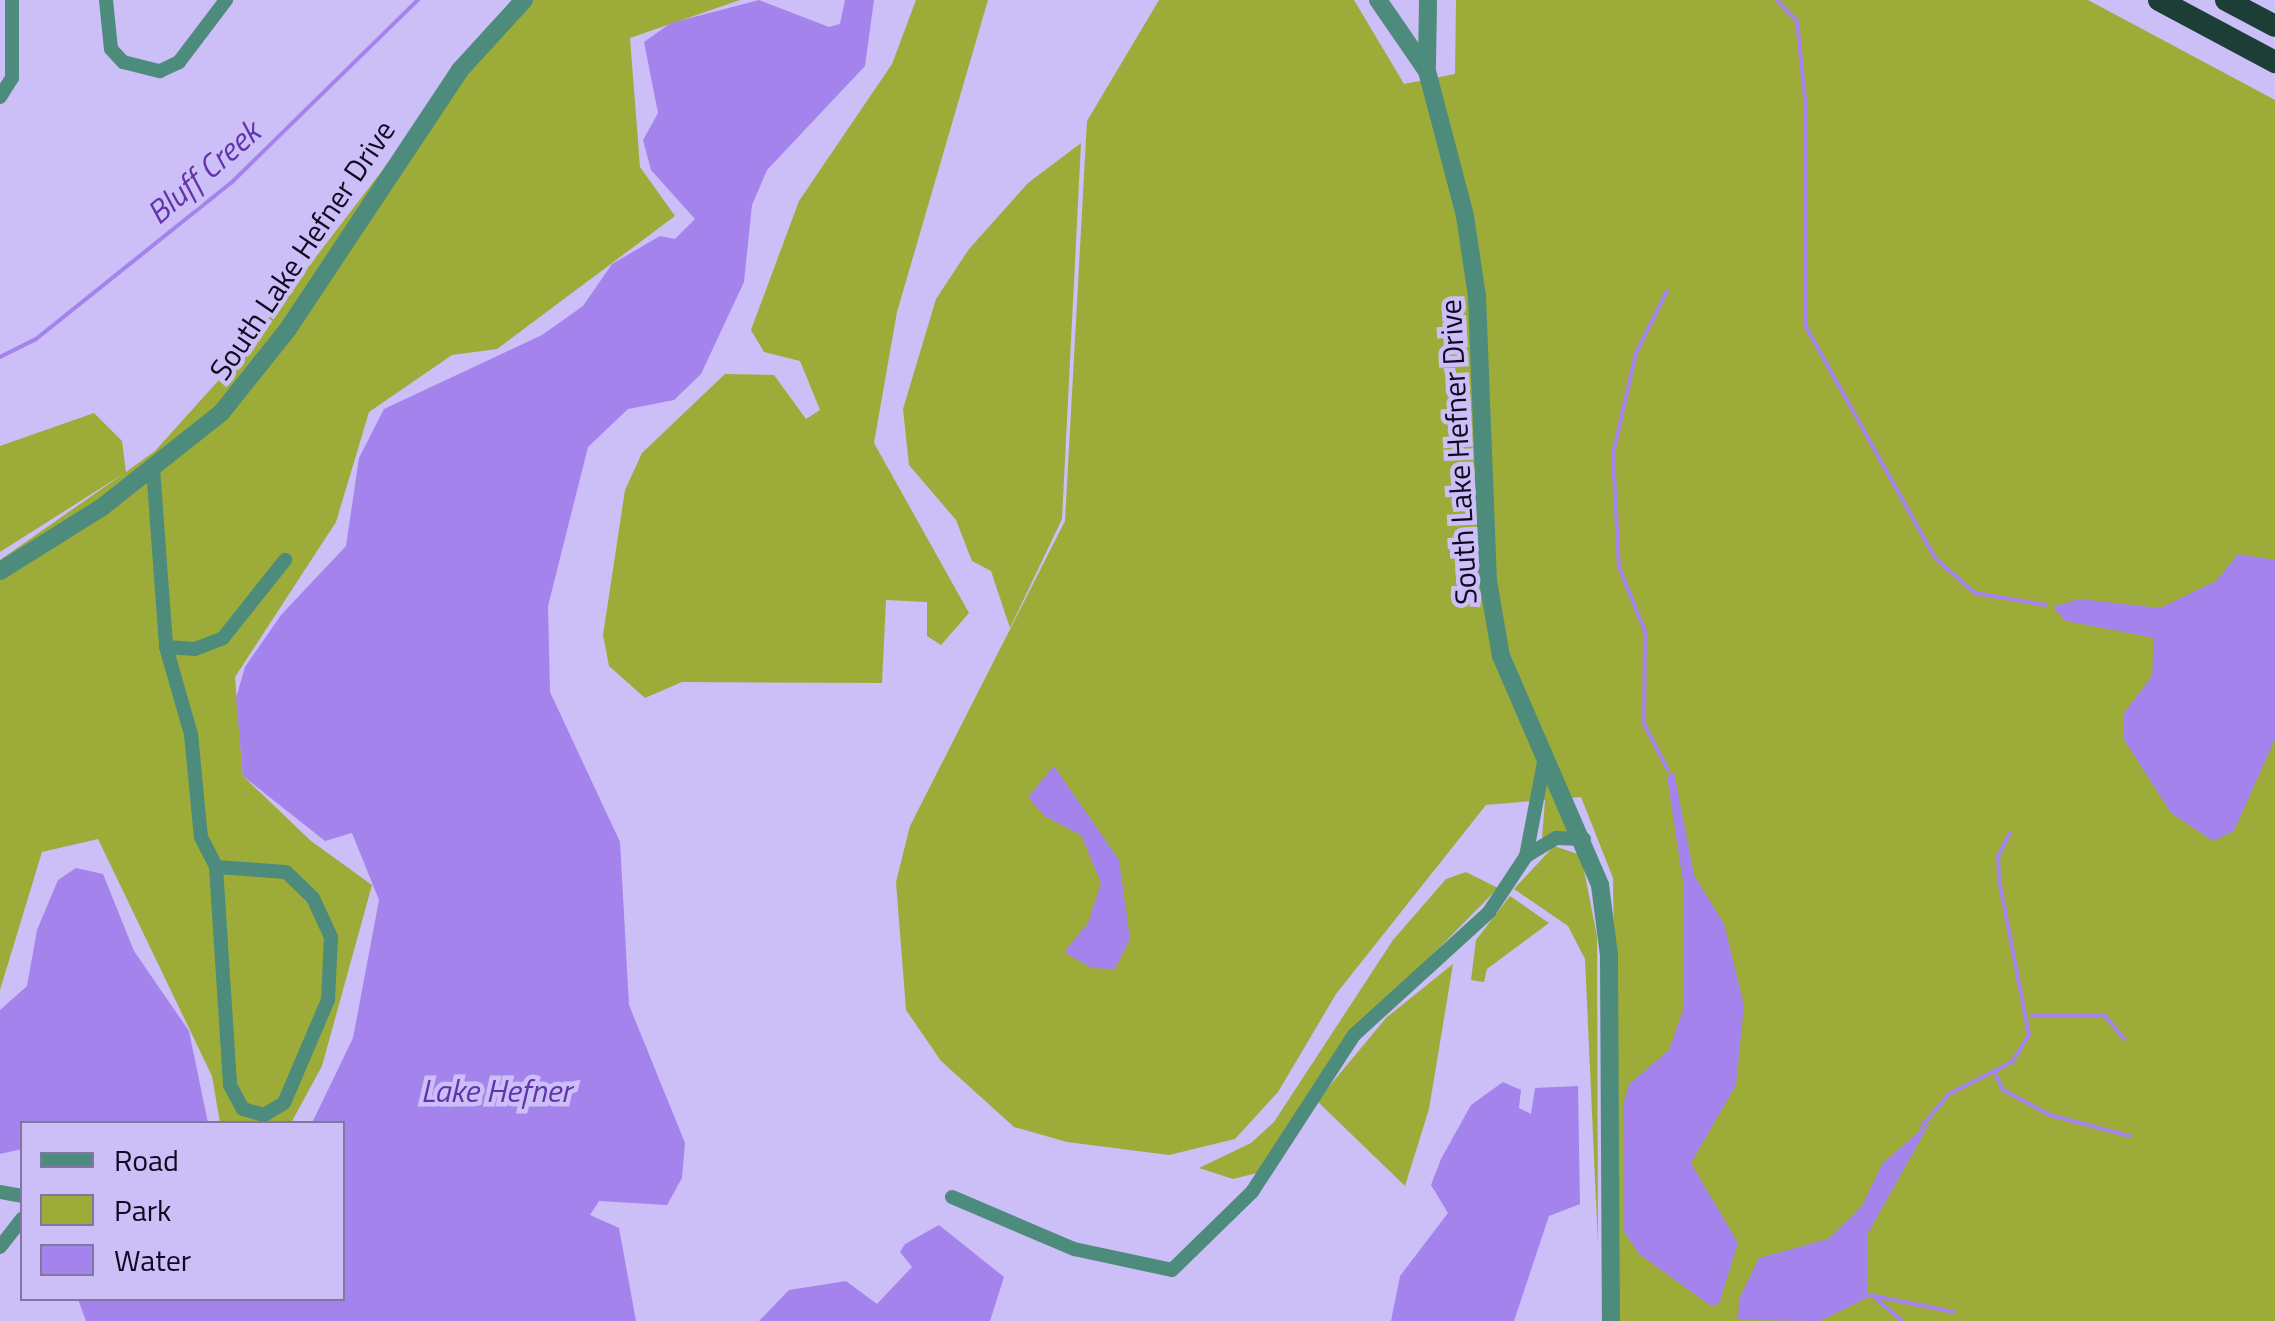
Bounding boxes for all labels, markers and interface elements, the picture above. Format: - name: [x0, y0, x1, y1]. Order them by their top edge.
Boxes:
- water label: Bluff Creek: [138, 112, 268, 232]
- street label: South Lake Hefner Drive: [202, 113, 402, 387]
- street label: South Lake Hefner Drive: [1432, 299, 1484, 605]
- water label: Lake Hefner: [421, 1071, 571, 1109]
- legend: [20, 1121, 345, 1301]
- text: Road: [114, 1137, 179, 1183]
- text: Park: [114, 1187, 171, 1233]
- text: Water: [114, 1237, 191, 1283]

